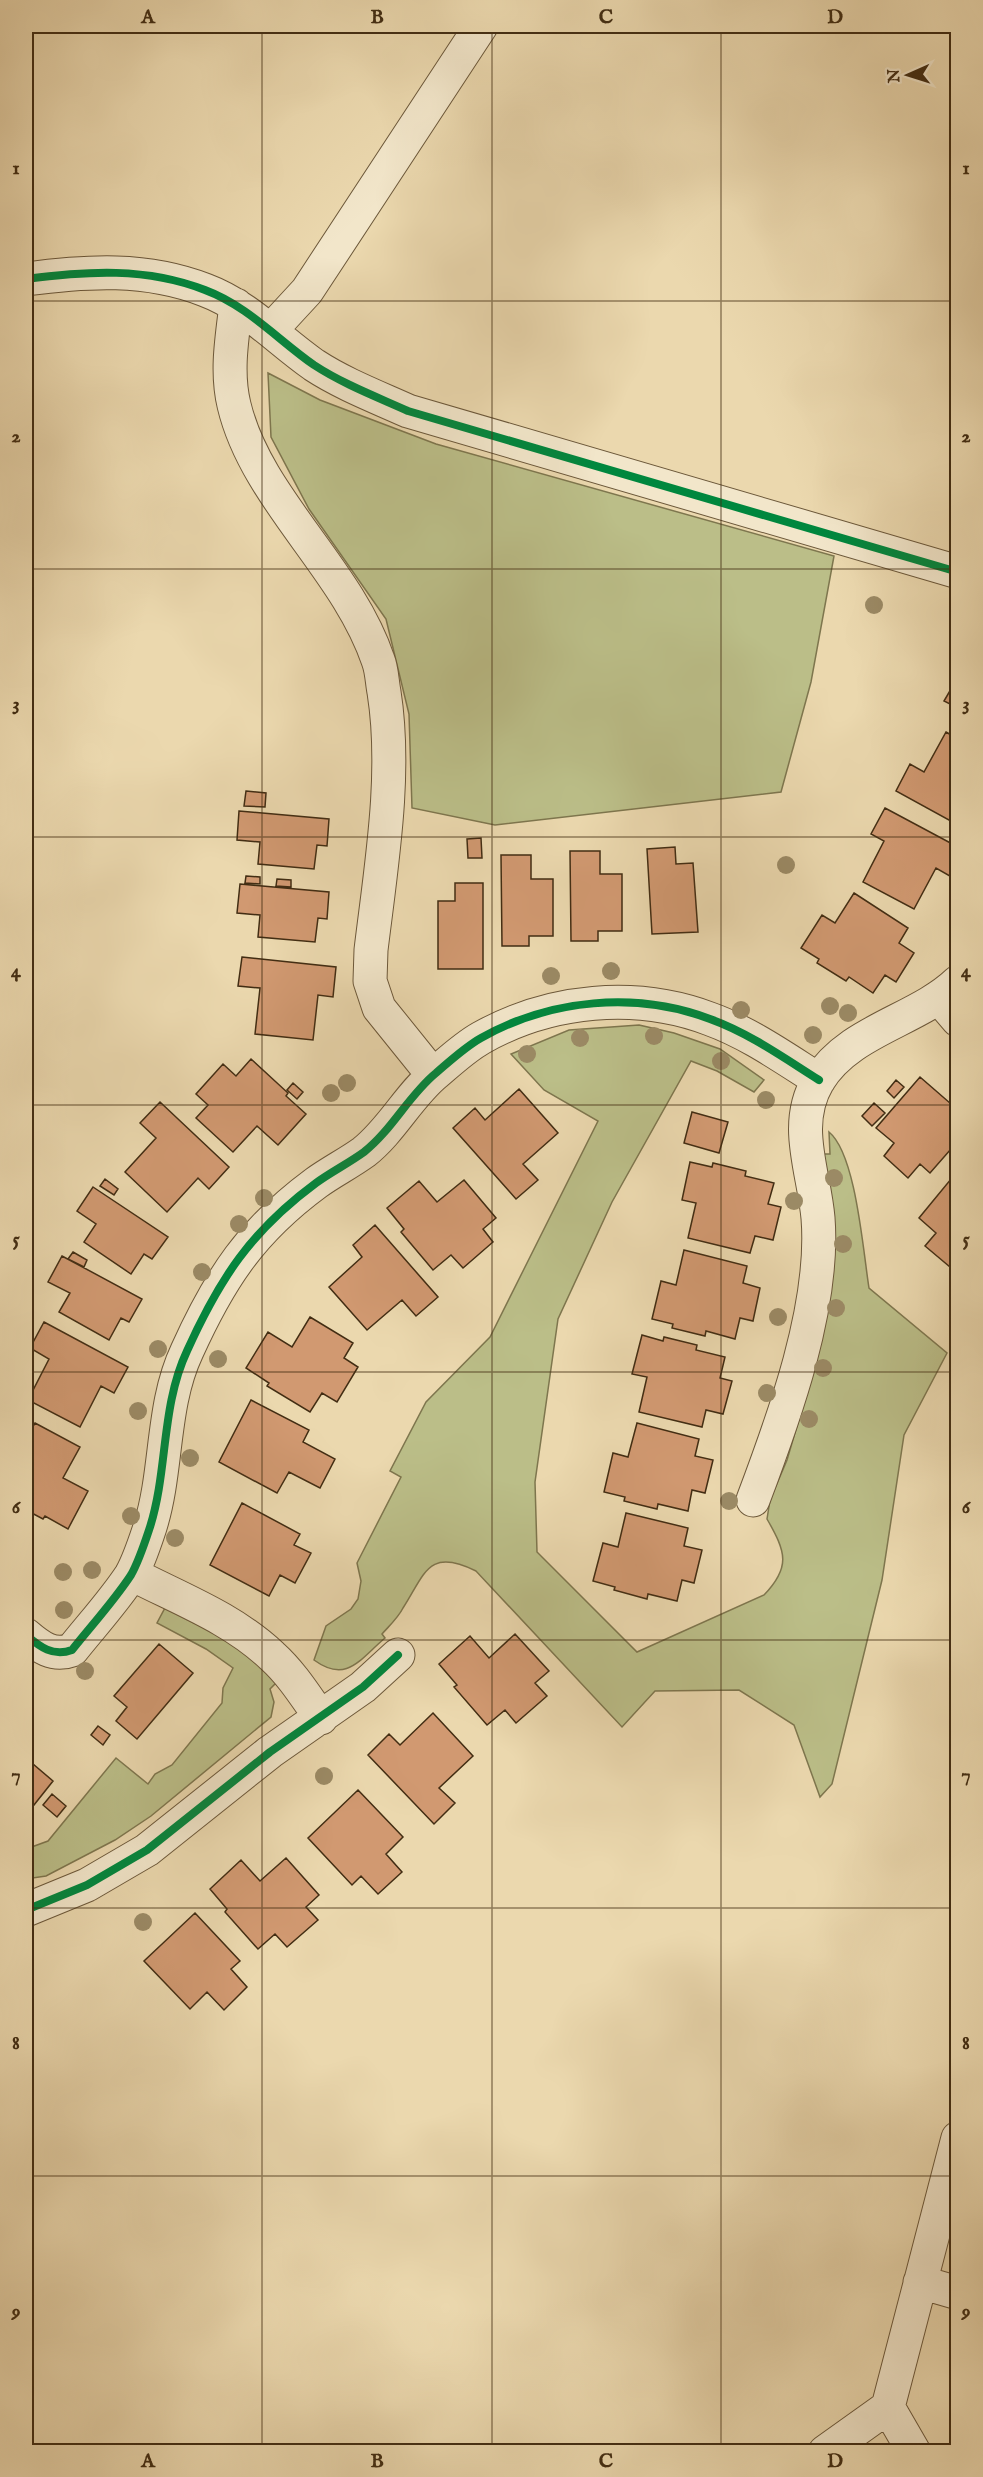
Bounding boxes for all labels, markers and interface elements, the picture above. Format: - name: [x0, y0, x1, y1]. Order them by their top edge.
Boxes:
- text: A: [140, 5, 156, 30]
- text: B: [370, 5, 384, 30]
- text: C: [599, 5, 613, 30]
- text: D: [827, 5, 843, 30]
- north arrow: [878, 45, 938, 105]
- text: N: [885, 68, 905, 84]
- text: 1: [12, 156, 20, 181]
- text: 1: [962, 156, 970, 181]
- text: 2: [11, 424, 21, 449]
- text: 2: [961, 424, 971, 449]
- text: 3: [12, 692, 20, 717]
- text: 3: [962, 692, 970, 717]
- text: 4: [11, 959, 22, 984]
- text: 4: [961, 959, 972, 984]
- text: 5: [12, 1227, 20, 1252]
- text: 5: [962, 1227, 970, 1252]
- text: 6: [12, 1495, 22, 1520]
- text: 6: [962, 1495, 972, 1520]
- text: 7: [11, 1763, 21, 1788]
- text: 7: [961, 1763, 971, 1788]
- text: 8: [12, 2031, 20, 2056]
- text: 8: [962, 2031, 970, 2056]
- text: 9: [11, 2299, 21, 2324]
- text: 9: [961, 2299, 971, 2324]
- text: A: [140, 2449, 156, 2474]
- text: B: [370, 2449, 384, 2474]
- text: C: [599, 2449, 613, 2474]
- text: D: [827, 2449, 843, 2474]

